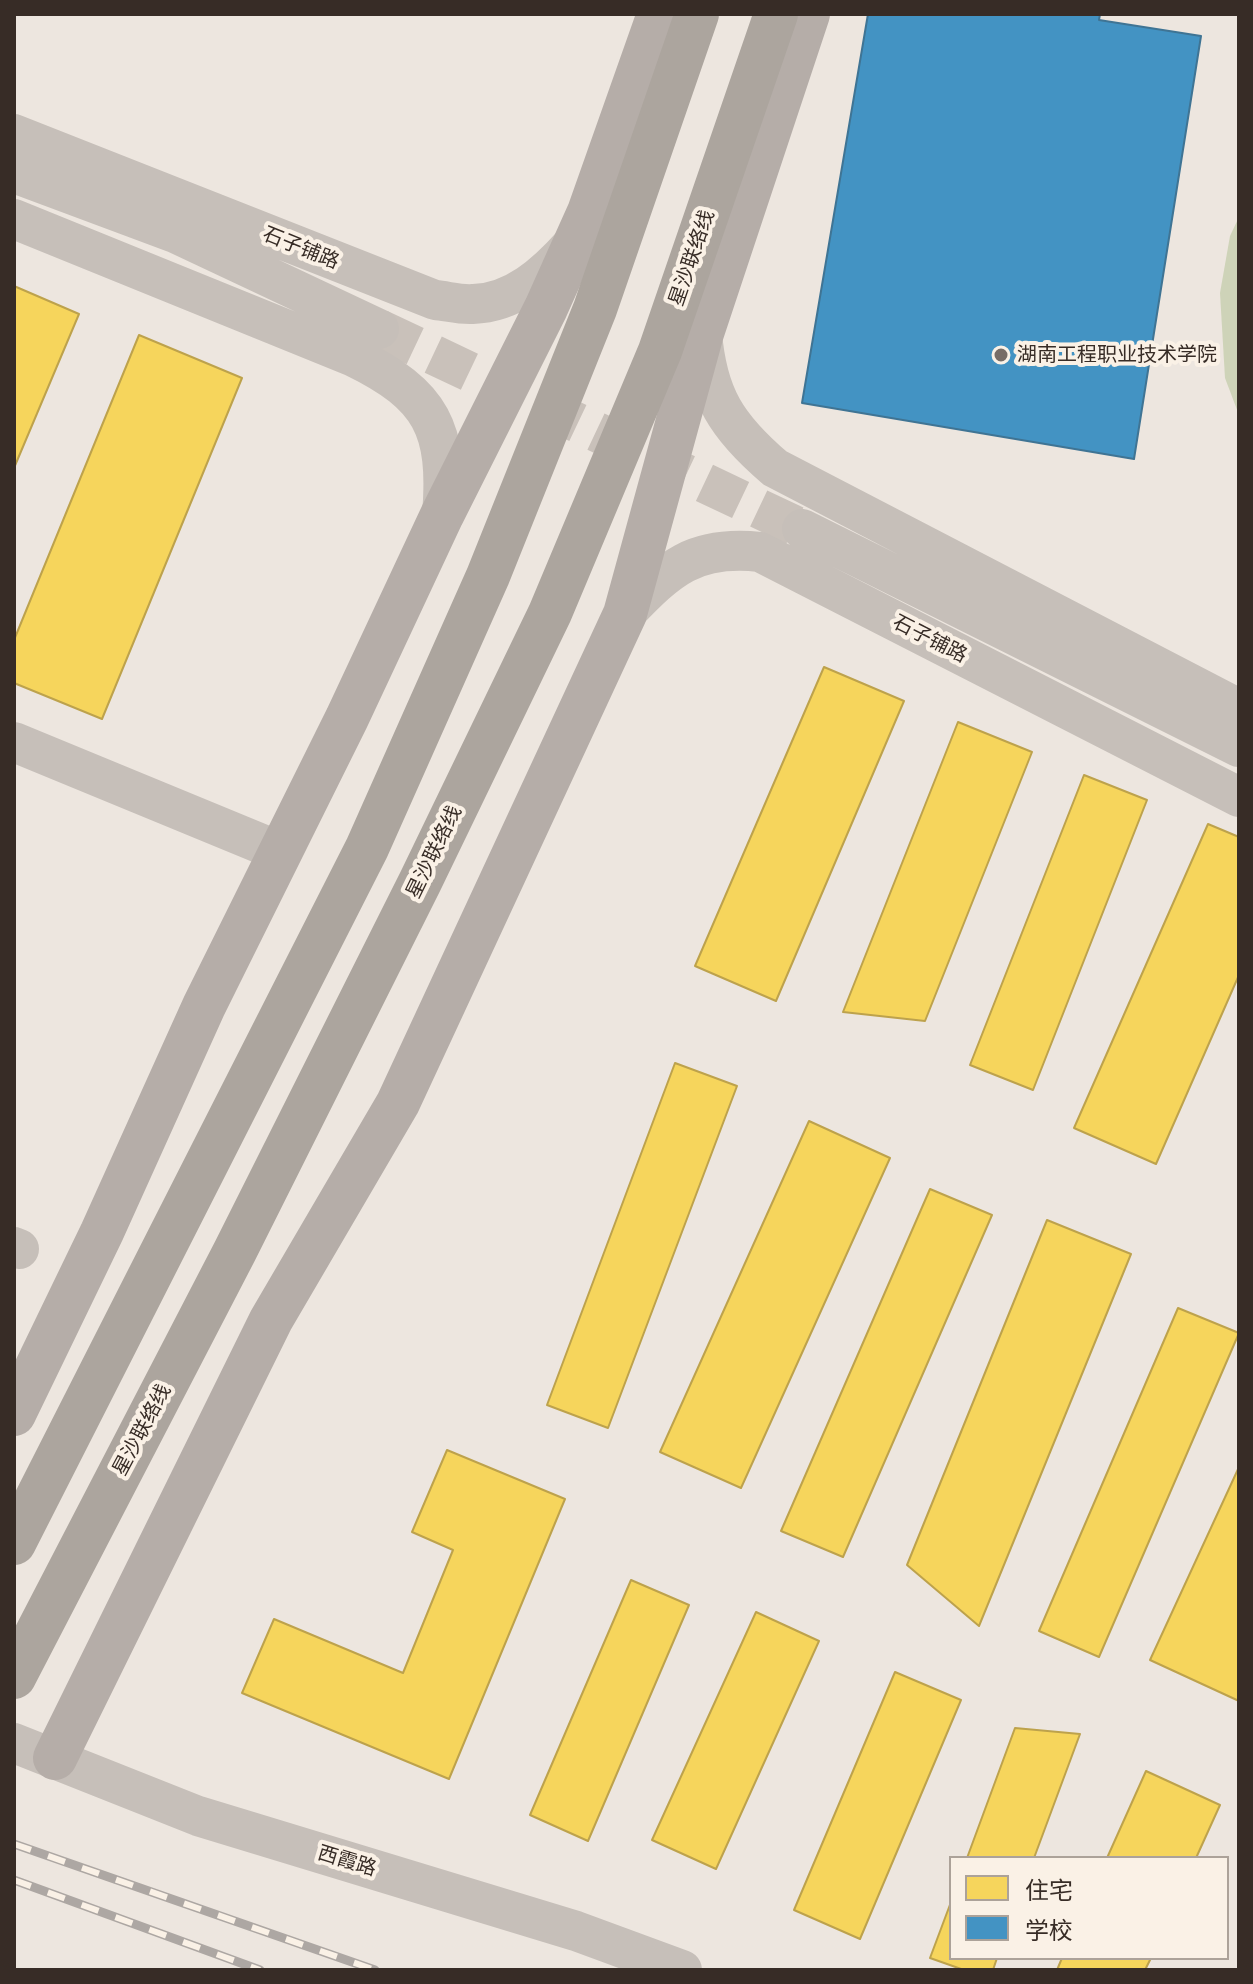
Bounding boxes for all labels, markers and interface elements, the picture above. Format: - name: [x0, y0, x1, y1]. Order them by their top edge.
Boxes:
- street label: 星沙联络线: [664, 207, 720, 309]
- street label: 石子铺路: [259, 222, 343, 274]
- place label: 湖南工程职业技术学院: [1017, 343, 1217, 367]
- marker: 湖南工程职业技术学院: [992, 346, 1010, 364]
- street label: 石子铺路: [889, 610, 971, 668]
- street label: 星沙联络线: [401, 802, 467, 902]
- street label: 星沙联络线: [108, 1380, 176, 1480]
- street label: 西霞路: [315, 1841, 379, 1881]
- legend: [949, 1856, 1229, 1960]
- text: 住宅: [1025, 1876, 1073, 1904]
- text: 学校: [1025, 1916, 1073, 1944]

